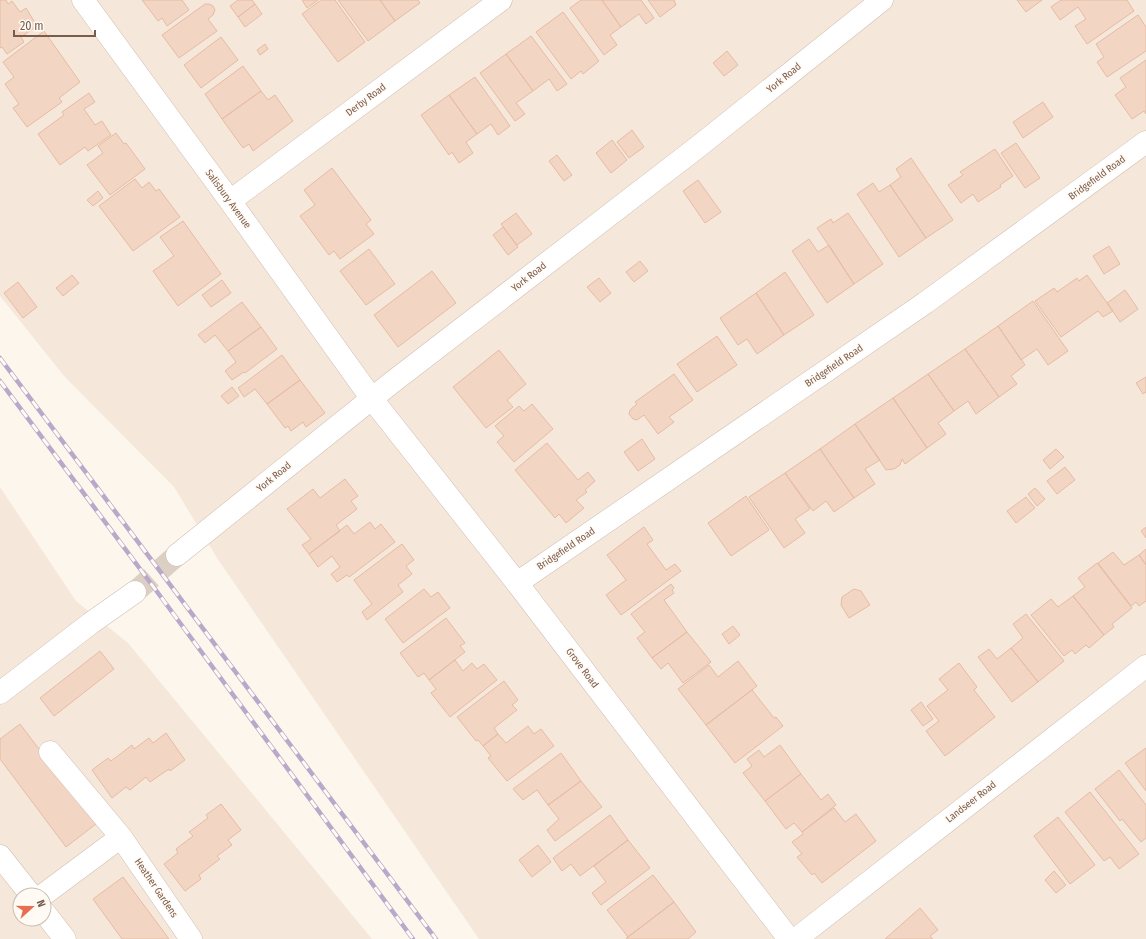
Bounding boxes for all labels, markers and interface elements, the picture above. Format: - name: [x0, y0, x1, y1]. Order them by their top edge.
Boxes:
- scale bar: [14, 12, 95, 38]
- text: 20 m: [20, 19, 44, 33]
- street label: York Road: [764, 60, 804, 96]
- street label: Derby Road: [344, 81, 388, 119]
- street label: Bridgefield Road: [1066, 153, 1128, 203]
- street label: Salisbury Avenue: [203, 167, 253, 231]
- street label: York Road: [509, 260, 549, 294]
- street label: Bridgefield Road: [803, 342, 865, 390]
- street label: York Road: [254, 459, 294, 495]
- street label: Bridgefield Road: [535, 525, 597, 573]
- street label: Grove Road: [563, 646, 601, 690]
- street label: Landseer Road: [943, 779, 999, 825]
- street label: Heather Gardens: [132, 856, 180, 920]
- north arrow: [12, 887, 52, 927]
- text: N: [34, 898, 48, 909]

